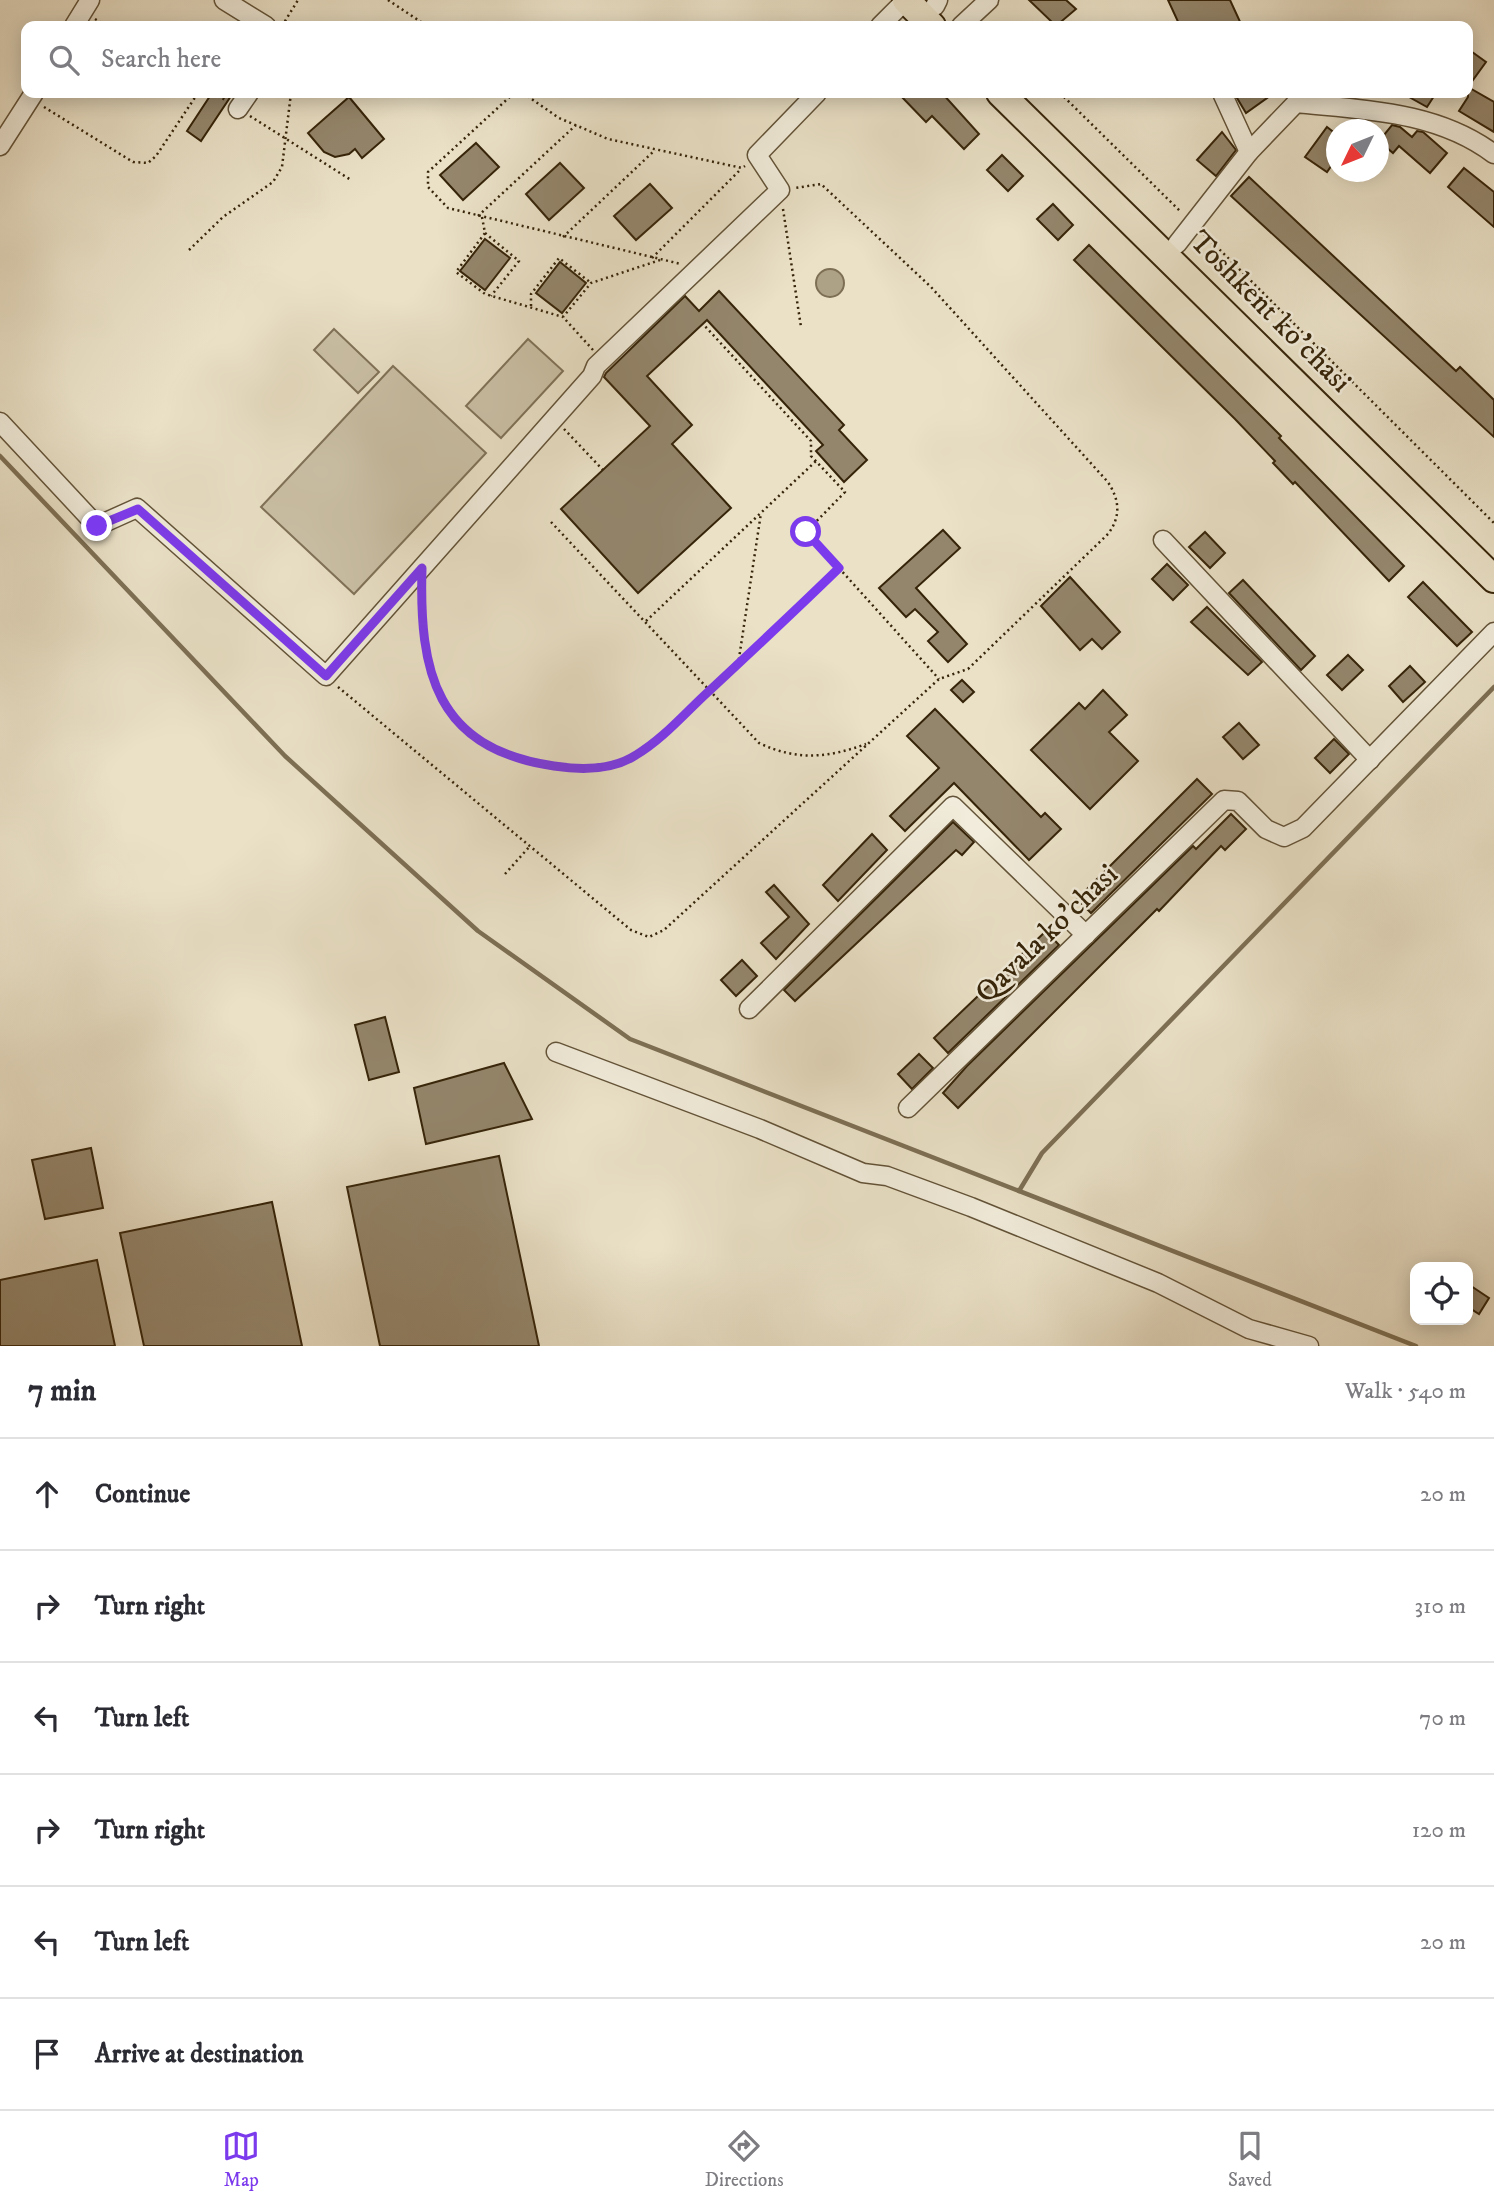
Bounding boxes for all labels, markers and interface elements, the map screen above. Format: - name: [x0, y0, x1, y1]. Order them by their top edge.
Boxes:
- search box: [21, 21, 1473, 98]
- icon: search: [45, 41, 83, 79]
- text: Search here: [101, 43, 221, 76]
- north arrow: [1326, 119, 1389, 182]
- street label: Toshkent ko'chasi: [1181, 223, 1359, 401]
- route end: [81, 510, 112, 541]
- route start: [790, 516, 821, 547]
- street label: Qavala ko'chasi: [968, 857, 1126, 1011]
- map controls: [1410, 1262, 1473, 1325]
- button: locate: [1410, 1262, 1473, 1325]
- text: 7 min: [28, 1373, 96, 1410]
- text: Walk · 540 m: [1345, 1377, 1466, 1406]
- icon: ahead: [28, 1475, 66, 1513]
- text: Continue: [95, 1478, 190, 1511]
- text: 20 m: [1420, 1480, 1466, 1509]
- icon: right: [28, 1587, 66, 1625]
- text: Turn right: [95, 1590, 205, 1623]
- text: 310 m: [1414, 1592, 1466, 1621]
- icon: left: [28, 1699, 66, 1737]
- text: Turn left: [95, 1702, 189, 1735]
- text: 70 m: [1419, 1704, 1466, 1733]
- icon: right: [28, 1811, 66, 1849]
- text: Turn right: [95, 1814, 205, 1847]
- text: 120 m: [1412, 1816, 1466, 1845]
- icon: left: [28, 1923, 66, 1961]
- text: Turn left: [95, 1926, 189, 1959]
- text: 20 m: [1420, 1928, 1466, 1957]
- icon: arrive: [28, 2035, 66, 2073]
- text: Arrive at destination: [95, 2038, 304, 2071]
- tab: Map: [222, 2127, 260, 2192]
- tab: Directions: [705, 2127, 784, 2192]
- tab: Saved: [1228, 2127, 1272, 2192]

